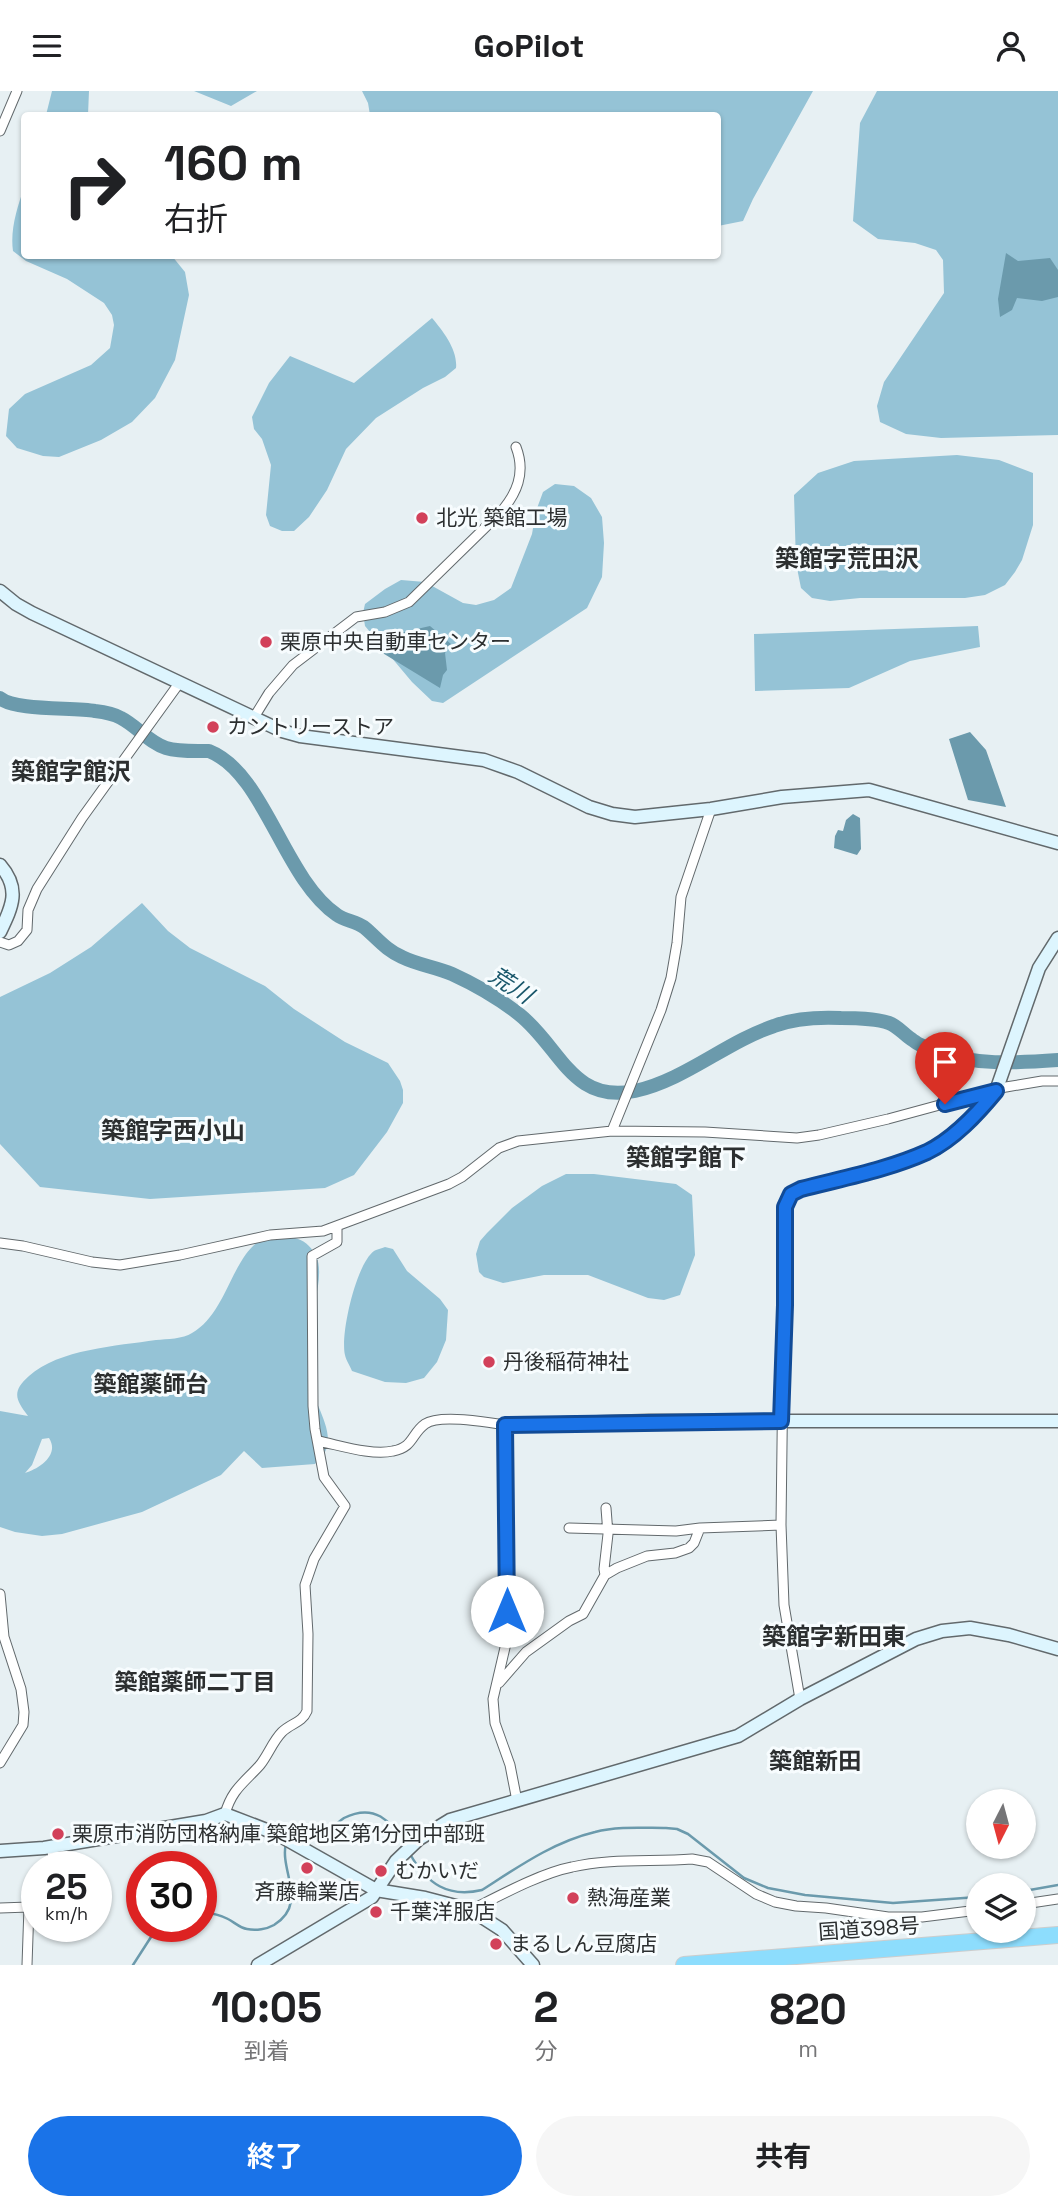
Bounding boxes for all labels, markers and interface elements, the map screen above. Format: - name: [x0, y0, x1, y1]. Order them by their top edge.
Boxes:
- text: GoPilot: [474, 26, 584, 66]
- icon: menu: [28, 27, 66, 65]
- icon: person: [992, 27, 1030, 65]
- text: 160 m: [164, 132, 302, 194]
- icon: right: [49, 140, 140, 231]
- text: 右折: [164, 199, 228, 239]
- place label: 北光 築館工場: [436, 504, 567, 531]
- marker: 北光 築館工場: [414, 510, 430, 526]
- district label: 築館字荒田沢: [775, 543, 919, 574]
- place label: 栗原中央自動車センター: [280, 628, 511, 655]
- marker: 栗原中央自動車センター: [258, 634, 274, 650]
- place label: カントリーストア: [227, 713, 394, 740]
- marker: カントリーストア: [205, 719, 221, 735]
- district label: 築館字館沢: [11, 756, 131, 787]
- water label: 荒川: [484, 960, 541, 1012]
- pin: [915, 1032, 975, 1104]
- icon: arrive: [926, 1043, 964, 1081]
- district label: 築館字西小山: [101, 1115, 245, 1146]
- district label: 築館字館下: [626, 1142, 746, 1173]
- place label: 丹後稲荷神社: [503, 1348, 629, 1375]
- marker: 丹後稲荷神社: [481, 1354, 497, 1370]
- district label: 築館薬師台: [94, 1369, 209, 1399]
- position arrow: [470, 1574, 544, 1648]
- district label: 築館字新田東: [762, 1621, 906, 1652]
- district label: 築館薬師二丁目: [115, 1667, 276, 1697]
- district label: 築館新田: [769, 1746, 861, 1776]
- north arrow: [966, 1789, 1036, 1859]
- map controls: [966, 1789, 1036, 1943]
- place label: 栗原市消防団格納庫 築館地区第1分団中部班: [72, 1820, 485, 1847]
- marker: 栗原市消防団格納庫 築館地区第1分団中部班: [50, 1826, 66, 1842]
- speed limit sign: 30: [126, 1851, 217, 1942]
- place label: むかいだ: [395, 1857, 479, 1884]
- marker: 斉藤輪業店: [299, 1860, 315, 1876]
- marker: むかいだ: [373, 1863, 389, 1879]
- text: 25: [46, 1865, 87, 1909]
- button: layers: [966, 1873, 1036, 1943]
- place label: 斉藤輪業店: [255, 1878, 360, 1905]
- place label: 熱海産業: [587, 1884, 671, 1911]
- marker: 熱海産業: [565, 1890, 581, 1906]
- place label: 千葉洋服店: [390, 1898, 495, 1925]
- text: km/h: [45, 1902, 88, 1925]
- marker: 千葉洋服店: [368, 1904, 384, 1920]
- street label: 国道398号: [817, 1911, 921, 1946]
- place label: まるしん豆腐店: [510, 1930, 657, 1957]
- marker: まるしん豆腐店: [488, 1936, 504, 1952]
- text: 10:05: [211, 1981, 322, 2034]
- text: 2: [533, 1981, 558, 2034]
- text: 820: [769, 1983, 847, 2036]
- text: m: [798, 2034, 818, 2064]
- text: 到着: [244, 2036, 290, 2066]
- text: 分: [534, 2036, 557, 2066]
- button: 終了: [28, 2116, 522, 2196]
- button: 共有: [536, 2116, 1030, 2196]

